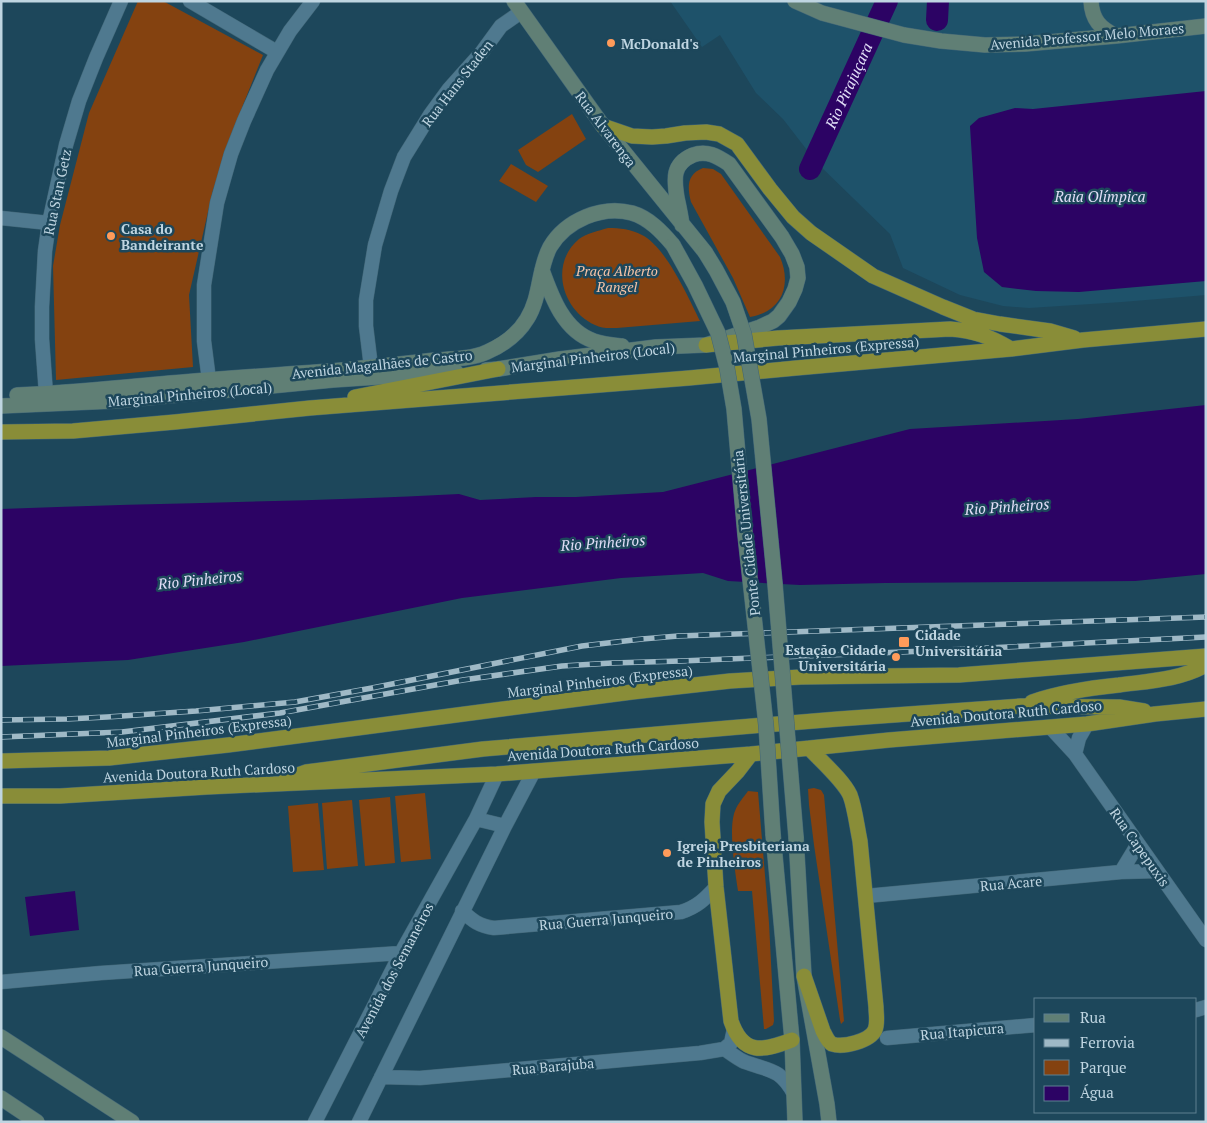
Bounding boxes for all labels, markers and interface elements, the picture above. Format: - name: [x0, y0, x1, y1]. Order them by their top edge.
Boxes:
- street label: Avenida Professor Melo Moraes: [989, 18, 1185, 54]
- place label: McDonald's: [621, 34, 699, 53]
- street label: Rua Hans Staden: [417, 35, 497, 130]
- marker: McDonald's: [605, 37, 617, 49]
- water label: Rio Pirajuçara: [820, 39, 877, 132]
- street label: Rua Alvarenga: [571, 87, 641, 171]
- street label: Rua Stan Getz: [39, 147, 75, 237]
- water label: Raia Olímpica: [1053, 186, 1146, 206]
- place label: Casa do Bandeirante: [121, 219, 204, 254]
- marker: Casa do Bandeirante: [105, 230, 117, 242]
- park label: Praça Alberto Rangel: [575, 261, 658, 296]
- street label: Marginal Pinheiros (Expressa): [732, 331, 920, 367]
- street label: Marginal Pinheiros (Local): [510, 338, 676, 376]
- street label: Avenida Magalhães de Castro: [291, 345, 474, 383]
- street label: Marginal Pinheiros (Local): [107, 377, 273, 411]
- street label: Ponte Cidade Universitária: [728, 449, 764, 617]
- water label: Rio Pinheiros: [963, 493, 1050, 519]
- water label: Rio Pinheiros: [559, 529, 646, 555]
- water label: Rio Pinheiros: [156, 565, 243, 593]
- place label: Cidade Universitária: [915, 625, 1003, 660]
- marker: Cidade Universitária: [897, 635, 911, 649]
- place label: Estação Cidade Universitária: [785, 640, 886, 675]
- marker: Estação Cidade Universitária: [890, 651, 902, 663]
- street label: Marginal Pinheiros (Expressa): [506, 660, 694, 702]
- street label: Avenida Doutora Ruth Cardoso: [909, 695, 1103, 731]
- street label: Marginal Pinheiros (Expressa): [105, 710, 293, 752]
- street label: Avenida Doutora Ruth Cardoso: [506, 733, 700, 765]
- street label: Avenida Doutora Ruth Cardoso: [103, 757, 296, 787]
- street label: Rua Capepuxis: [1106, 804, 1174, 890]
- place label: Igreja Presbiteriana de Pinheiros: [677, 836, 810, 871]
- marker: Igreja Presbiteriana de Pinheiros: [661, 847, 673, 859]
- street label: Rua Acare: [979, 871, 1043, 895]
- street label: Avenida dos Semaneiros: [350, 899, 438, 1041]
- street label: Rua Guerra Junqueiro: [538, 904, 674, 934]
- street label: Rua Guerra Junqueiro: [133, 952, 269, 980]
- legend: [1034, 998, 1197, 1113]
- text: Rua: [1080, 1007, 1106, 1027]
- street label: Rua Itapicura: [919, 1018, 1005, 1044]
- text: Ferrovia: [1080, 1032, 1135, 1052]
- street label: Rua Barajuba: [511, 1053, 595, 1079]
- text: Parque: [1080, 1057, 1127, 1077]
- text: Água: [1080, 1082, 1114, 1102]

